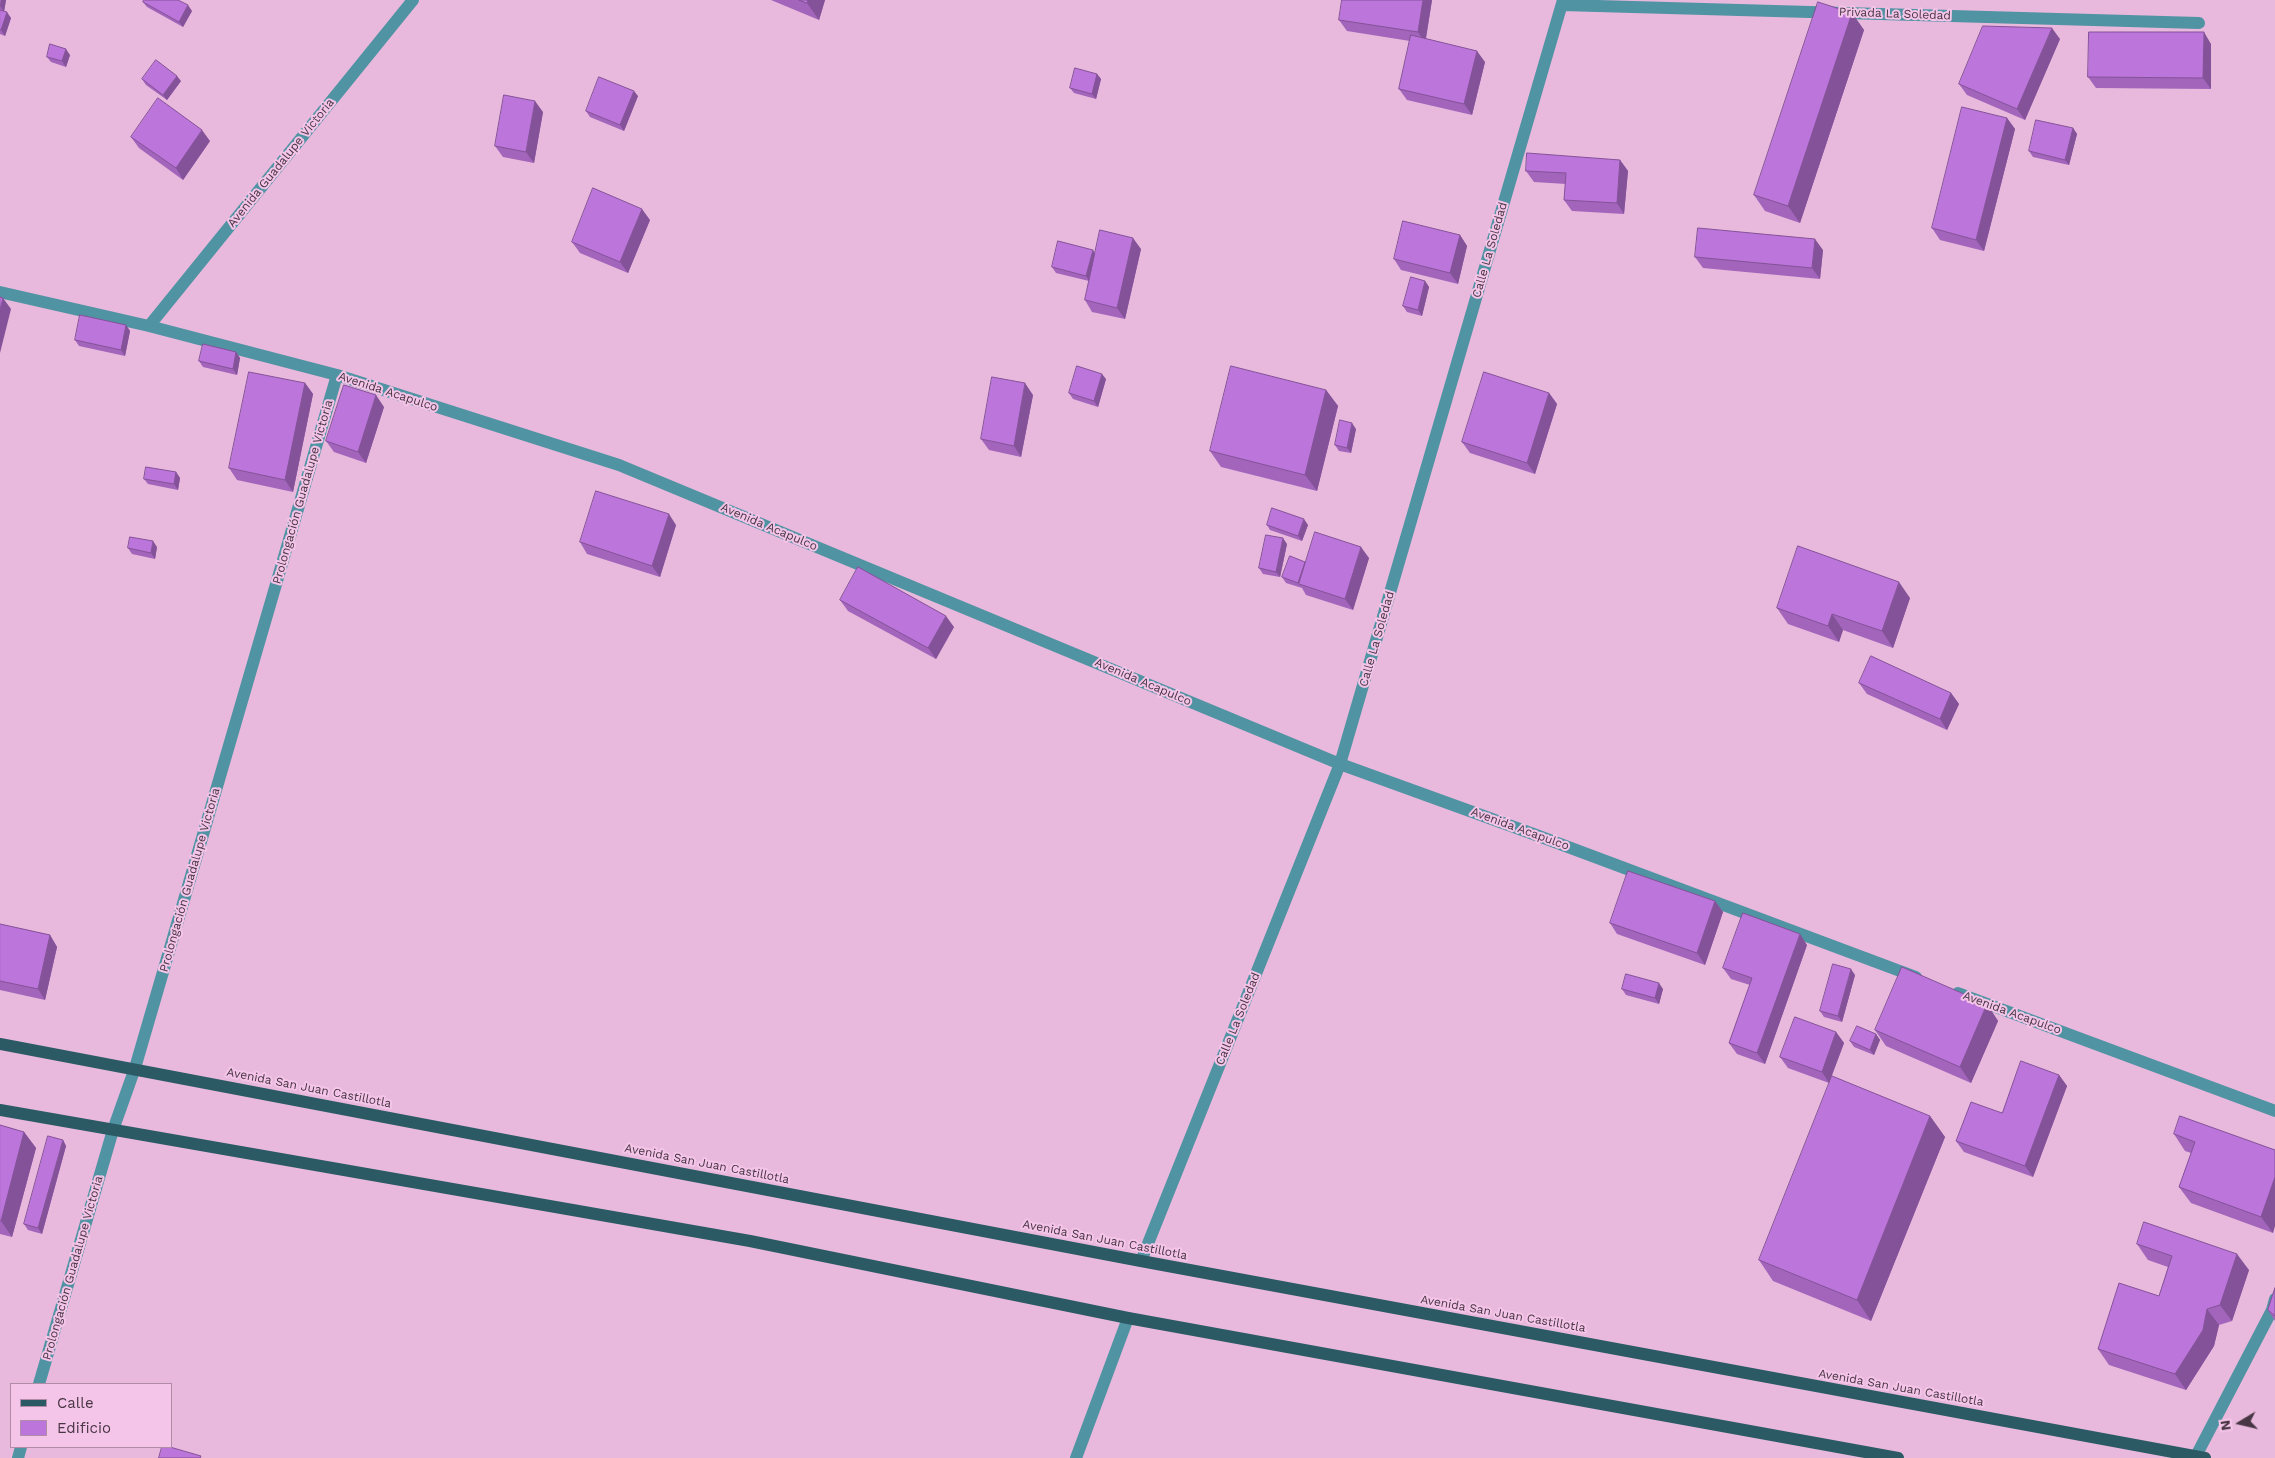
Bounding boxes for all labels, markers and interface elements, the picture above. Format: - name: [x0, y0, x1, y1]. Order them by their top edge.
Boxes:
- street label: Privada La Soledad: [1839, 5, 1951, 23]
- street label: Avenida Guadalupe Victoria: [225, 96, 337, 230]
- street label: Calle La Soledad: [1469, 201, 1511, 299]
- street label: Avenida Acapulco: [337, 369, 439, 415]
- street label: Prolongación Guadalupe Victoria: [270, 398, 336, 586]
- street label: Avenida Acapulco: [719, 500, 819, 554]
- street label: Calle La Soledad: [1356, 590, 1398, 688]
- street label: Avenida Acapulco: [1093, 655, 1193, 709]
- street label: Prolongación Guadalupe Victoria: [157, 786, 223, 974]
- street label: Avenida Acapulco: [1469, 805, 1571, 853]
- street label: Calle La Soledad: [1213, 971, 1263, 1067]
- street label: Avenida Acapulco: [1961, 989, 2063, 1037]
- street label: Avenida San Juan Castillotla: [225, 1065, 393, 1111]
- street label: Avenida San Juan Castillotla: [623, 1141, 791, 1187]
- street label: Prolongación Guadalupe Victoria: [40, 1174, 106, 1362]
- street label: Avenida San Juan Castillotla: [1021, 1217, 1189, 1263]
- street label: Avenida San Juan Castillotla: [1419, 1292, 1587, 1336]
- street label: Avenida San Juan Castillotla: [1817, 1366, 1985, 1410]
- legend: [10, 1383, 172, 1448]
- text: Calle: [57, 1394, 94, 1412]
- north arrow: [2215, 1398, 2265, 1448]
- text: Edificio: [57, 1419, 111, 1437]
- text: N: [2216, 1419, 2234, 1432]

